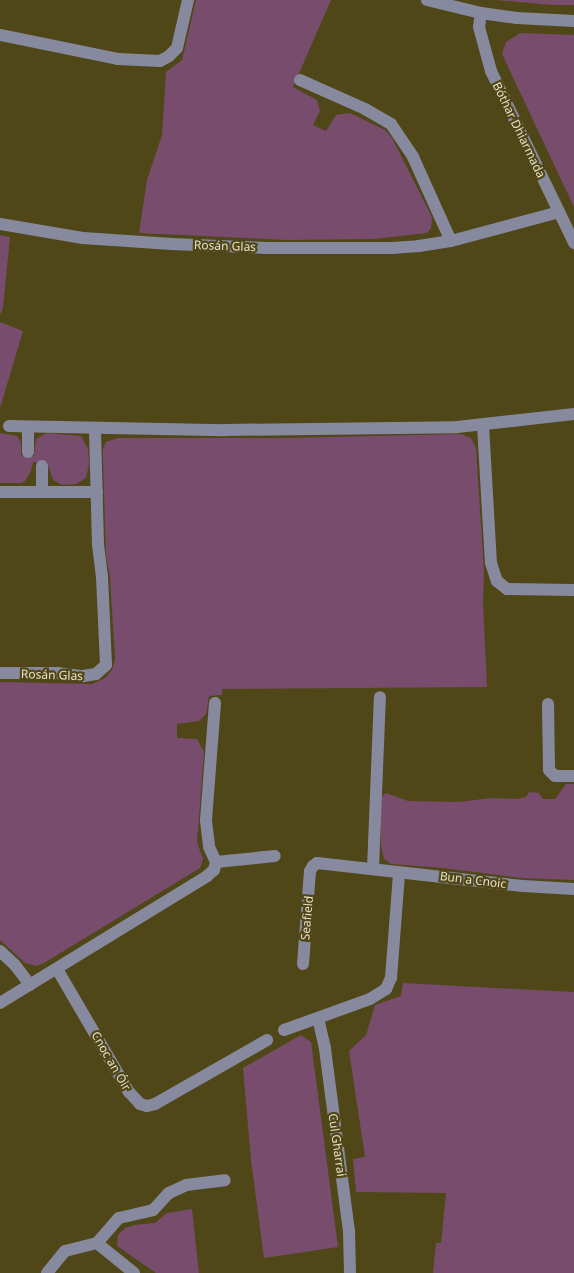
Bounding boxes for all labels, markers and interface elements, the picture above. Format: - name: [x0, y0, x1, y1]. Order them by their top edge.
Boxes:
- street label: Bóthar Dhiarmada: [490, 80, 548, 180]
- street label: Rosán Glas: [194, 238, 256, 254]
- street label: Rosán Glas: [21, 667, 83, 683]
- street label: Bun a Cnoic: [439, 869, 507, 891]
- street label: Seafield: [298, 895, 316, 941]
- street label: Cnoc an Óir: [88, 1029, 134, 1093]
- street label: Cul Gharrai: [325, 1113, 349, 1177]

